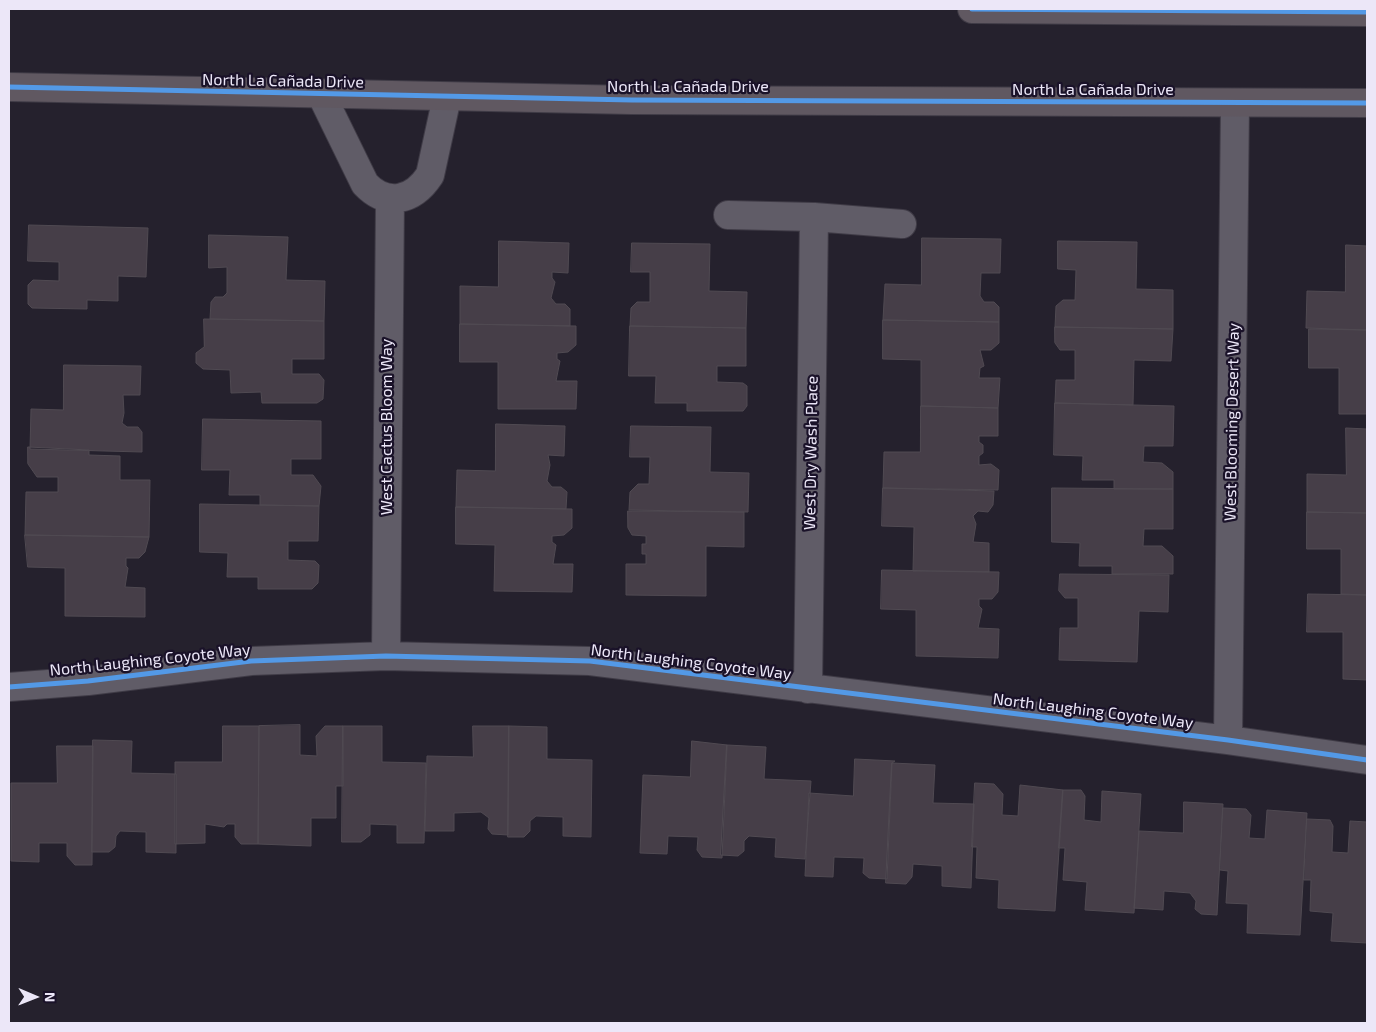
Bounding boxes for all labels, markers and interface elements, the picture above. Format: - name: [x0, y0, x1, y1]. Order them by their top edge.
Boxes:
- street label: North La Cañada Drive: [202, 70, 364, 92]
- street label: North La Cañada Drive: [607, 77, 769, 97]
- street label: North La Cañada Drive: [1012, 80, 1174, 100]
- street label: West Blooming Desert Way: [1221, 323, 1243, 521]
- street label: West Cactus Bloom Way: [377, 339, 397, 515]
- street label: West Dry Wash Place: [800, 376, 822, 530]
- street label: North Laughing Coyote Way: [49, 640, 251, 680]
- street label: North Laughing Coyote Way: [590, 640, 792, 684]
- street label: North Laughing Coyote Way: [992, 689, 1194, 733]
- north arrow: [10, 972, 60, 1022]
- text: N: [42, 992, 59, 1002]

